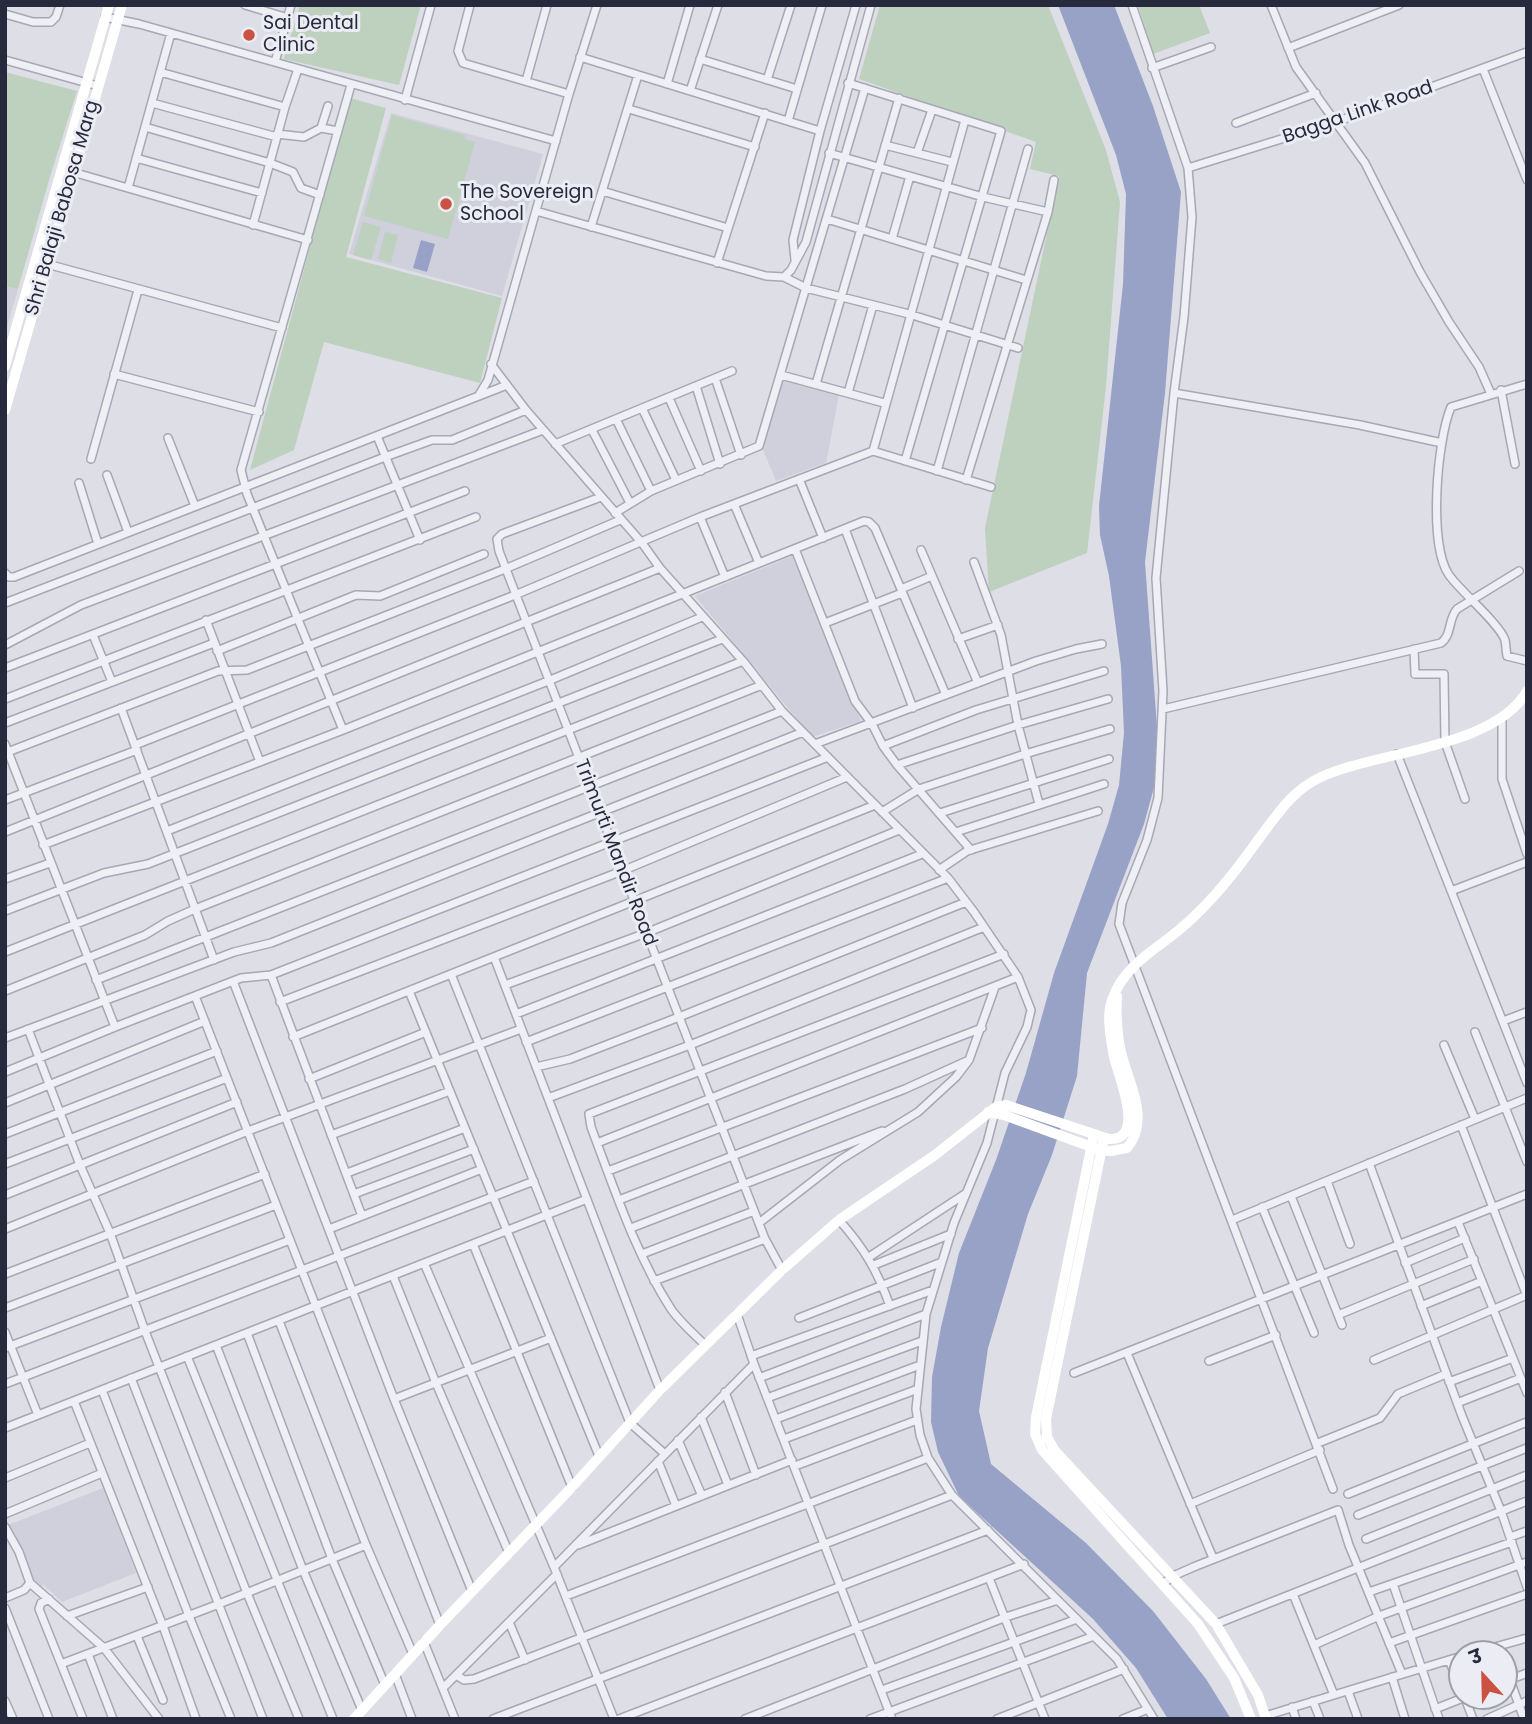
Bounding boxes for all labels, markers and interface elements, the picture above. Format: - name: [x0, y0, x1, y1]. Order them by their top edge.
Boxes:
- place label: Sai Dental Clinic: [263, 13, 359, 57]
- marker: Sai Dental Clinic: [241, 27, 257, 43]
- street label: Bagga Link Road: [1280, 77, 1436, 149]
- street label: Shri Balaji Babosa Marg: [21, 98, 105, 318]
- place label: The Sovereign School: [460, 182, 594, 226]
- marker: The Sovereign School: [438, 196, 454, 212]
- street label: Trimurti Mandir Road: [569, 757, 661, 949]
- north arrow: [1448, 1640, 1518, 1710]
- text: उ: [1466, 1642, 1486, 1671]

